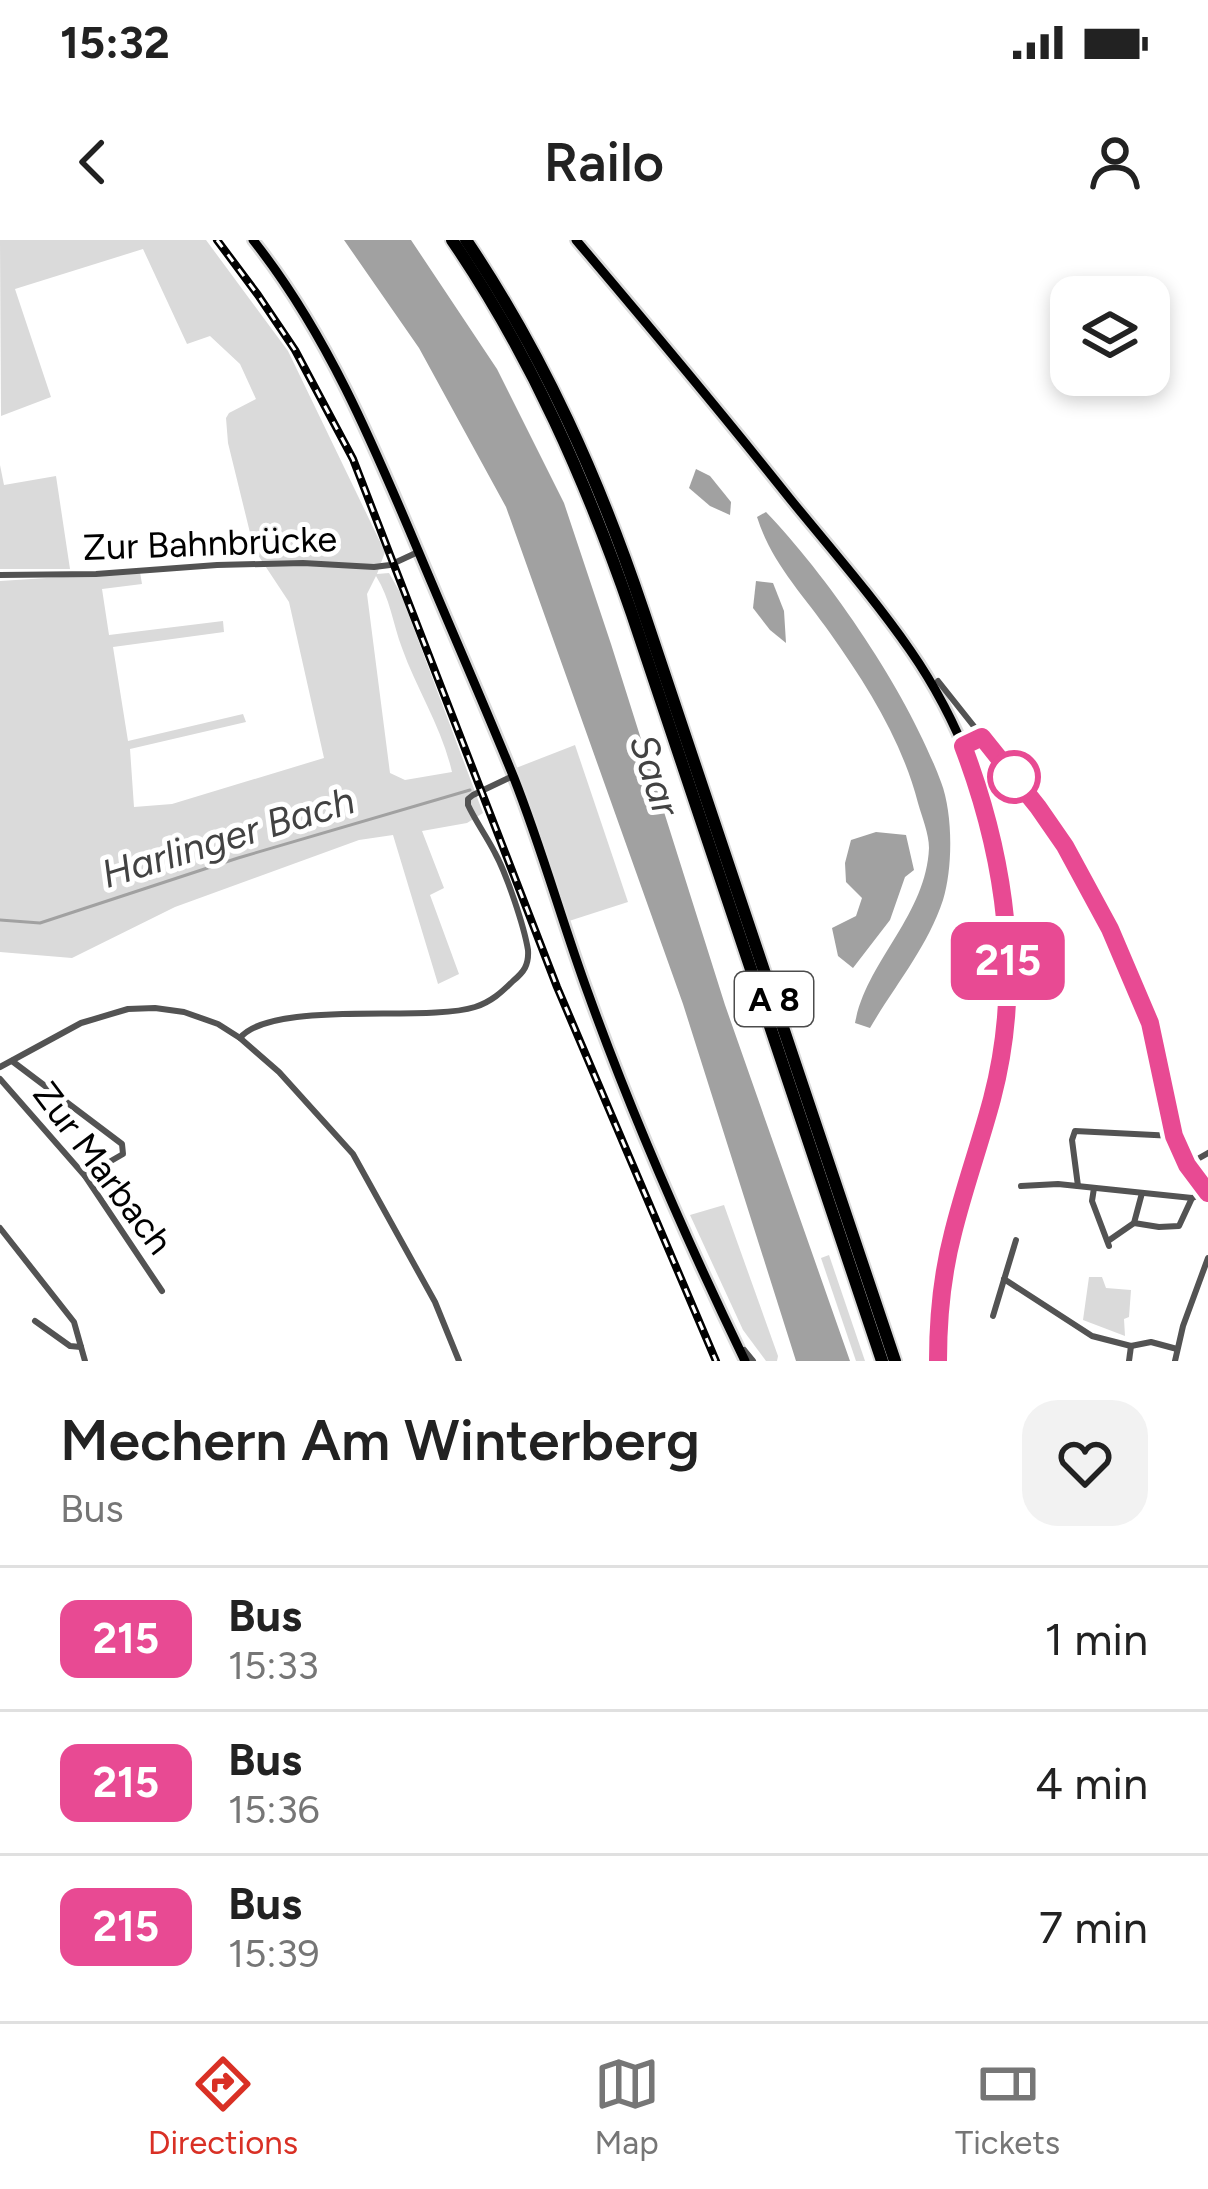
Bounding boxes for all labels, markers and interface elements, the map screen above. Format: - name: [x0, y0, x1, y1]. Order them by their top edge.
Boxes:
- text: 15:32: [60, 15, 170, 69]
- icon: back: [60, 129, 126, 195]
- icon: person: [1082, 129, 1148, 195]
- text: Railo: [544, 130, 664, 195]
- map controls: [1050, 276, 1170, 396]
- button: layers: [1050, 276, 1170, 396]
- street label: Zur Bahnbrücke: [82, 517, 338, 569]
- water label: Saar: [620, 728, 691, 823]
- unlabelled marker: [989, 752, 1039, 802]
- water label: Harlinger Bach: [96, 776, 360, 898]
- line badge: 215: [939, 922, 1077, 1000]
- text: 215: [975, 935, 1041, 986]
- road number: A 8: [735, 972, 813, 1026]
- street label: Zur Marbach: [24, 1074, 182, 1262]
- button: heart: [1022, 1400, 1148, 1526]
- text: Mechern Am Winterberg: [60, 1406, 700, 1474]
- text: Bus: [60, 1485, 124, 1532]
- text: Bus: [228, 1588, 302, 1642]
- text: 1 min: [1044, 1612, 1148, 1666]
- text: 215: [93, 1613, 159, 1664]
- text: 15:33: [228, 1642, 319, 1689]
- text: Bus: [228, 1732, 302, 1786]
- text: 4 min: [1035, 1756, 1148, 1810]
- text: 215: [93, 1757, 159, 1808]
- text: 15:36: [228, 1786, 320, 1833]
- text: Bus: [228, 1876, 302, 1930]
- text: 7 min: [1039, 1900, 1148, 1954]
- text: 215: [93, 1901, 159, 1952]
- text: 15:39: [228, 1930, 320, 1977]
- tab: Directions: [148, 2051, 298, 2162]
- tab: Map: [594, 2051, 660, 2162]
- tab: Tickets: [955, 2051, 1060, 2162]

